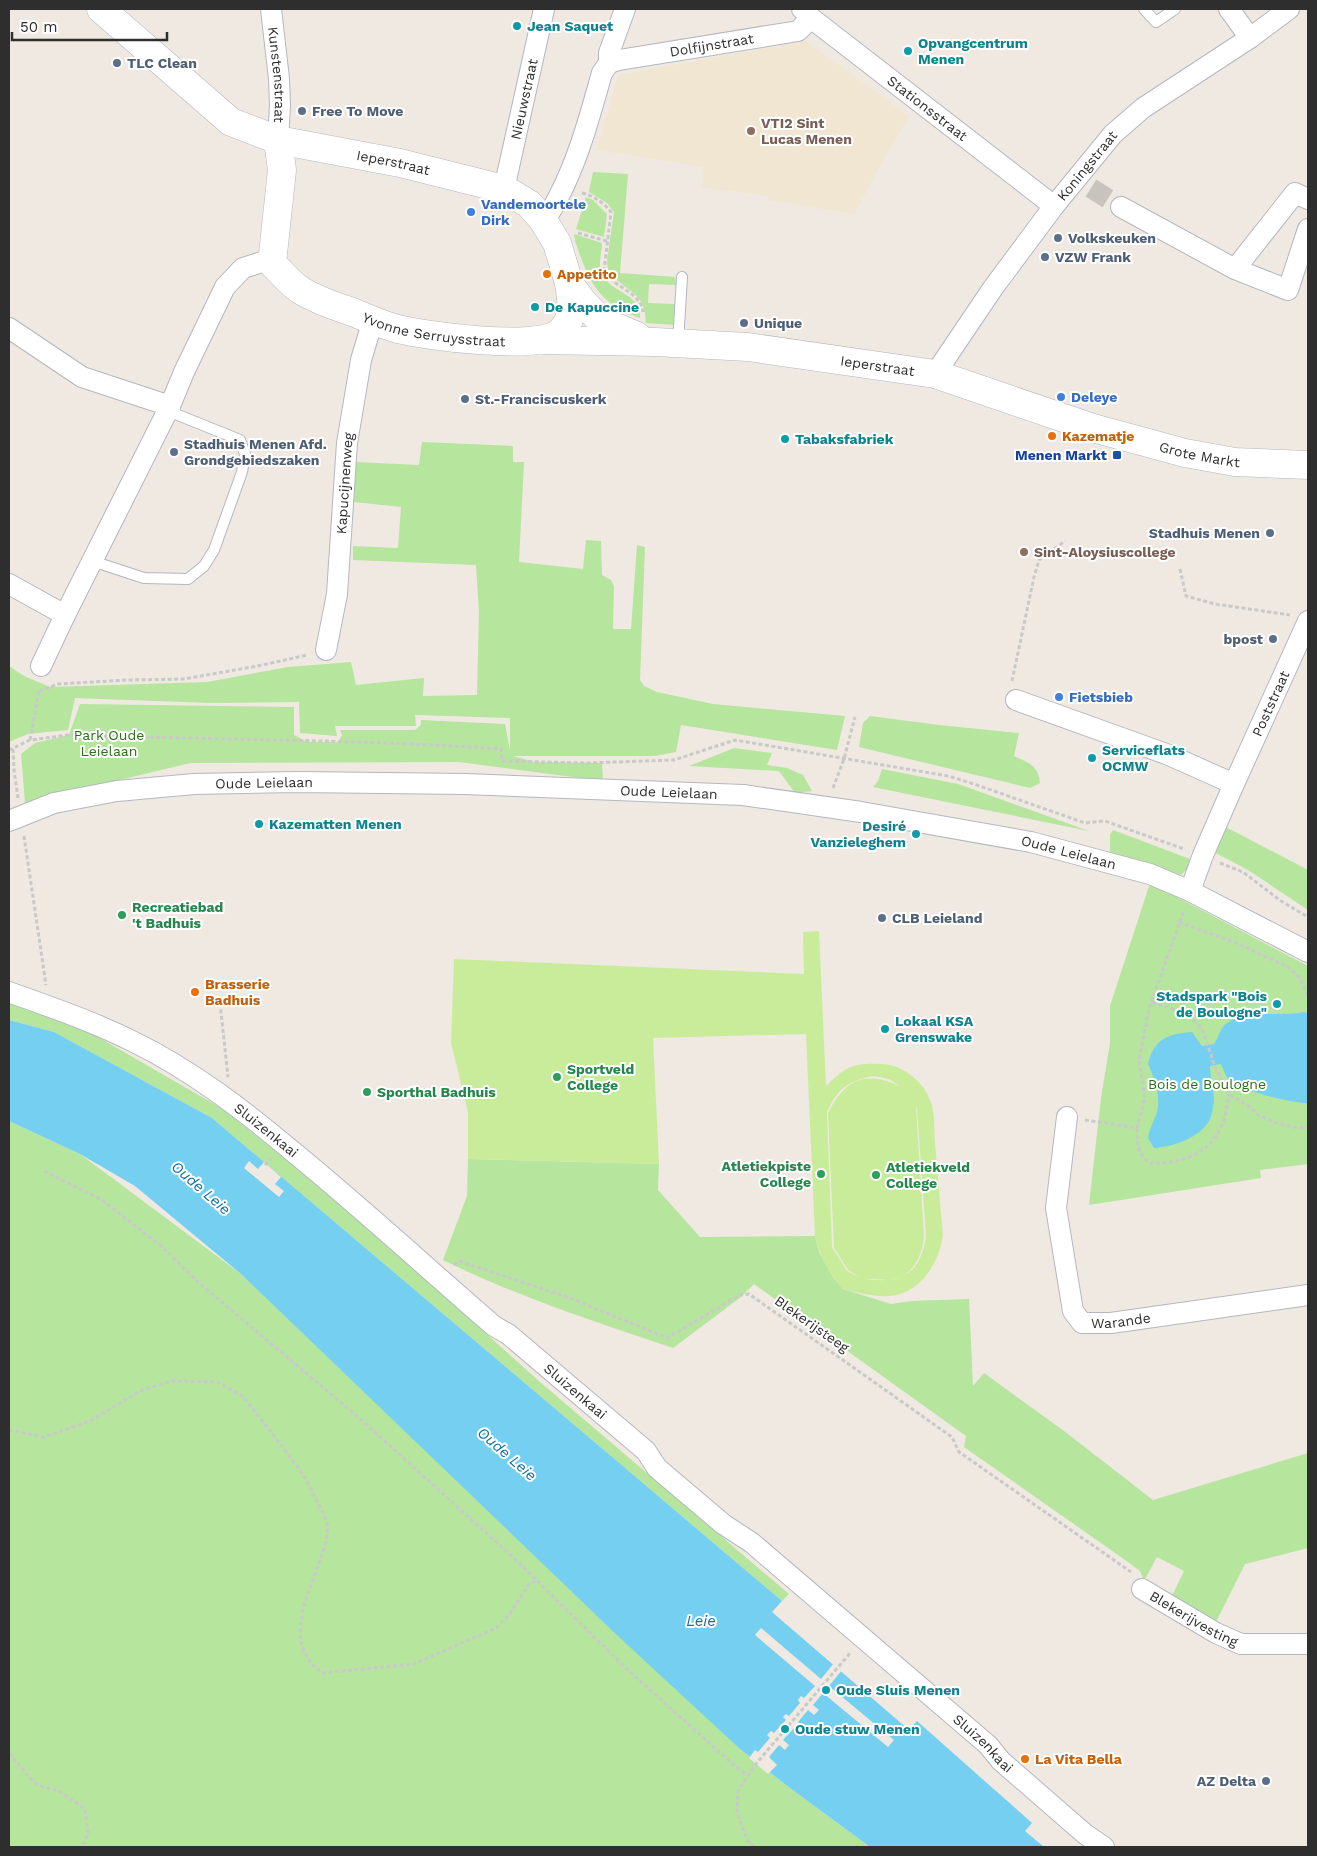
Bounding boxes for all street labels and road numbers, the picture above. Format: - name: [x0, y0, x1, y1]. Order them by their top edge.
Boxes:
- street label: Kunstenstraat: [265, 26, 288, 123]
- street label: Dolfijnstraat: [668, 30, 755, 60]
- street label: Nieuwstraat: [507, 57, 541, 141]
- street label: Stationsstraat: [884, 72, 971, 144]
- street label: Koningstraat: [1054, 127, 1120, 204]
- street label: Ieperstraat: [355, 147, 432, 178]
- street label: Yvonne Serruysstraat: [360, 309, 506, 349]
- street label: Ieperstraat: [839, 352, 916, 379]
- street label: Kapucijnenweg: [333, 431, 357, 535]
- street label: Grote Markt: [1157, 438, 1240, 470]
- street label: Poststraat: [1249, 668, 1292, 739]
- street label: Oude Leielaan: [215, 774, 313, 792]
- street label: Oude Leielaan: [620, 782, 718, 802]
- street label: Oude Leielaan: [1020, 832, 1118, 873]
- street label: Sluizenkaai: [231, 1100, 301, 1161]
- street label: Blekerijsteeg: [772, 1292, 853, 1356]
- street label: Warande: [1091, 1309, 1152, 1331]
- street label: Sluizenkaai: [541, 1360, 610, 1422]
- street label: Blekerijvesting: [1147, 1587, 1241, 1650]
- street label: Sluizenkaai: [950, 1711, 1016, 1776]

